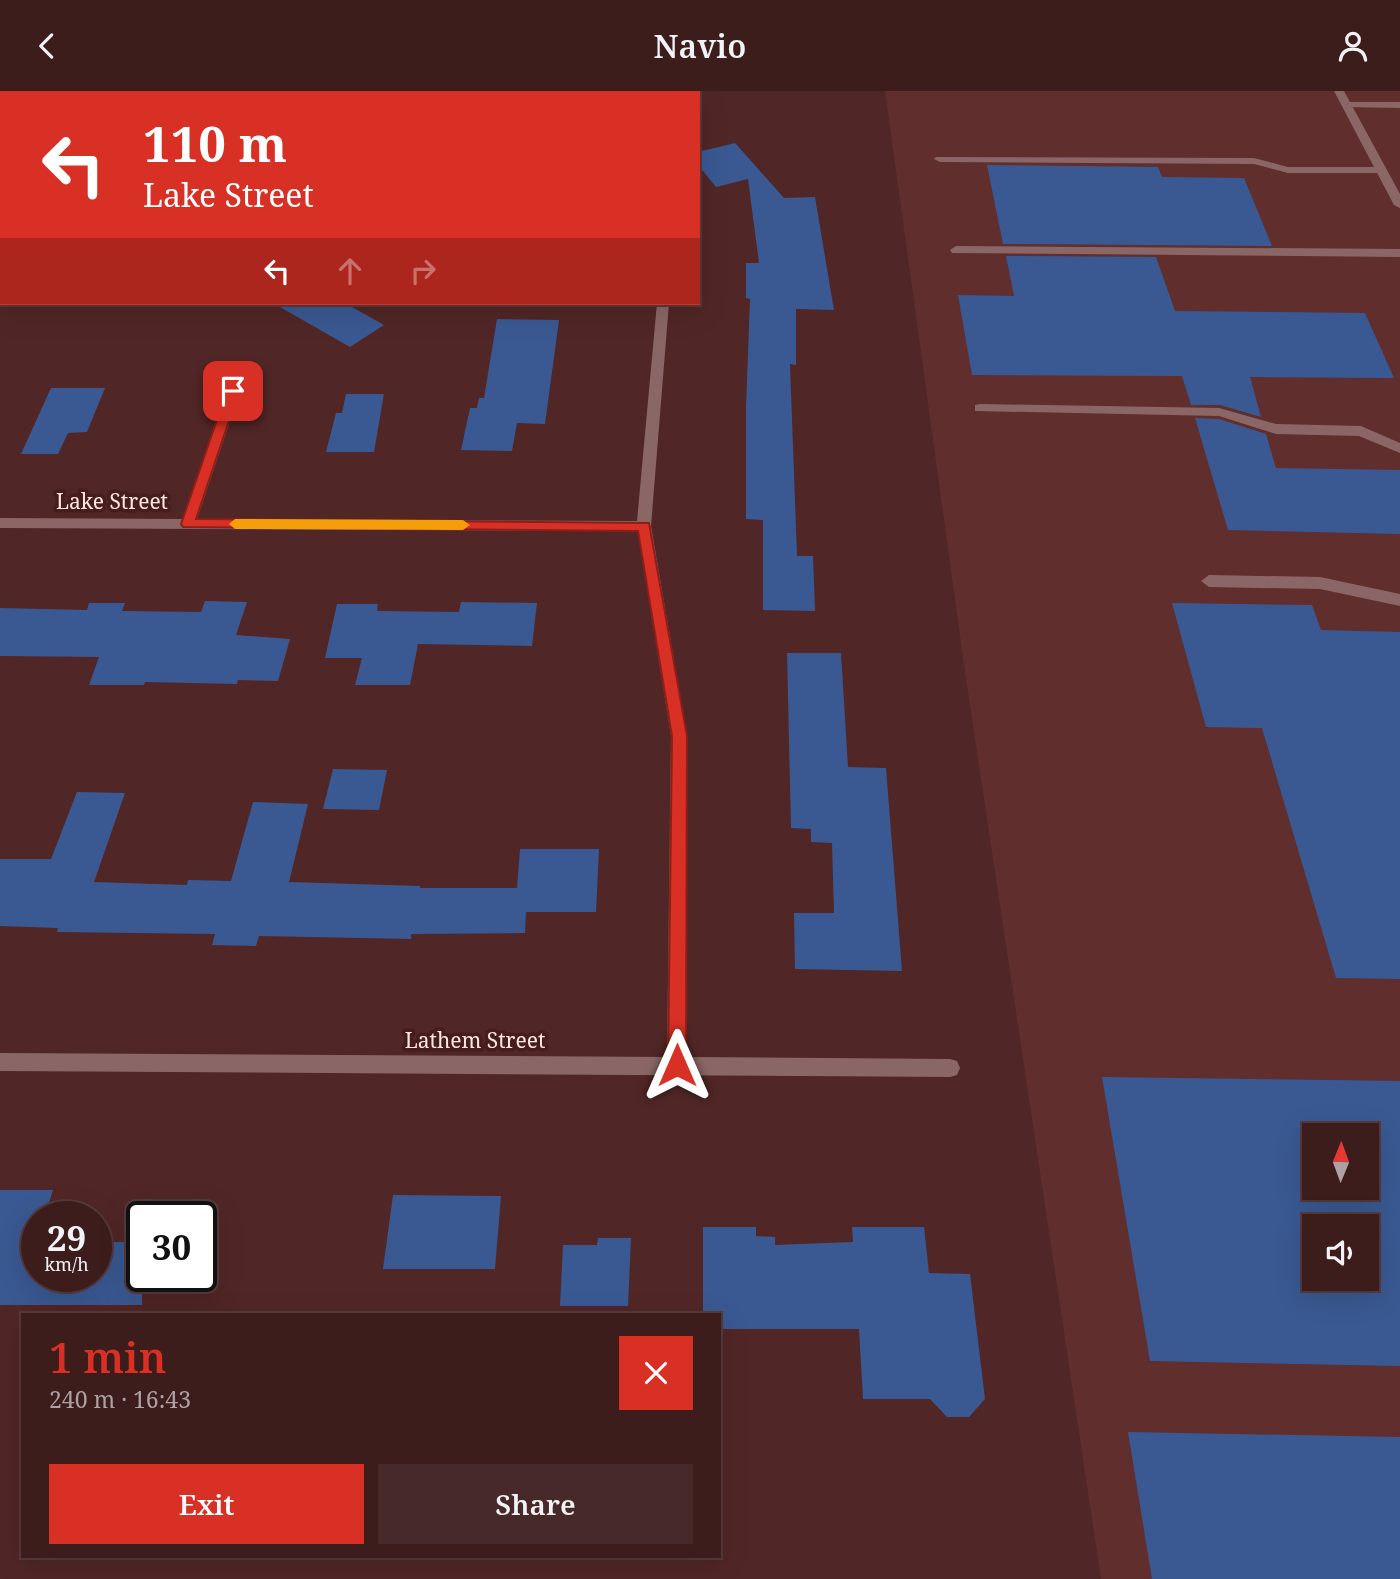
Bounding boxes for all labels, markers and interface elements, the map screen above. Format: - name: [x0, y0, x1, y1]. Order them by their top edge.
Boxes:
- text: Navio: [654, 24, 746, 67]
- icon: back: [28, 27, 66, 65]
- icon: person: [1334, 27, 1372, 65]
- text: 110 m: [143, 110, 287, 176]
- icon: left: [28, 119, 119, 210]
- text: Lake Street: [143, 173, 314, 216]
- icon: left: [258, 252, 296, 290]
- icon: ahead: [331, 252, 369, 290]
- icon: right: [404, 252, 442, 290]
- pin: [203, 361, 263, 421]
- icon: arrive: [214, 372, 252, 410]
- street label: Lake Street: [56, 487, 168, 515]
- street label: Lathem Street: [405, 1026, 545, 1054]
- position arrow: [640, 1028, 714, 1102]
- north arrow: [1302, 1123, 1379, 1201]
- map controls: [1302, 1123, 1379, 1291]
- speed limit sign: 30: [126, 1201, 217, 1292]
- text: 29: [47, 1214, 86, 1261]
- button: sound: [1302, 1214, 1379, 1291]
- text: km/h: [44, 1252, 89, 1276]
- text: 1 min: [49, 1328, 166, 1385]
- button: close: [619, 1336, 693, 1410]
- text: 240 m · 16:43: [49, 1383, 191, 1415]
- button: Exit: [49, 1464, 364, 1544]
- button: Share: [378, 1464, 693, 1544]

